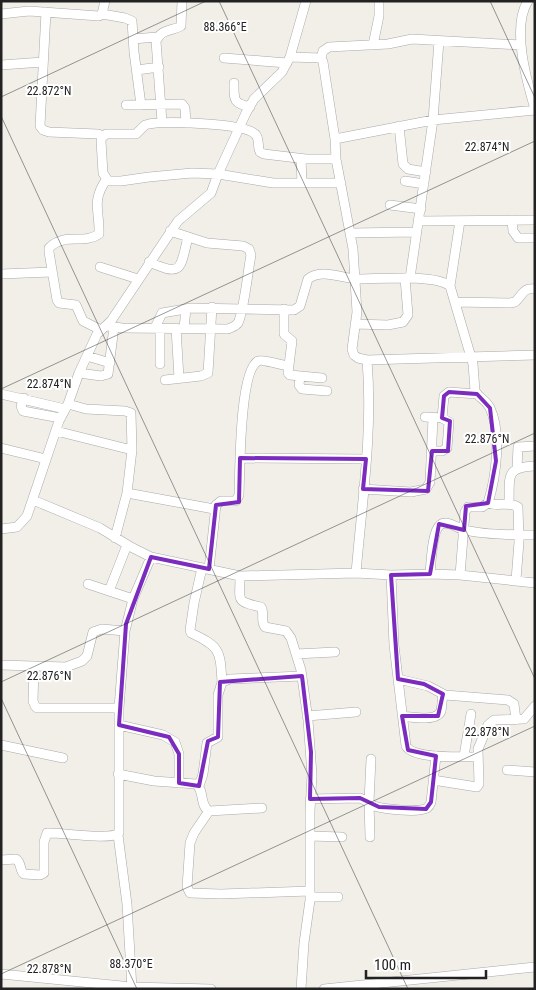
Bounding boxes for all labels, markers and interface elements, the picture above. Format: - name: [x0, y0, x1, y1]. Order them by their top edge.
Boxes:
- text: 88.366°E: [203, 20, 247, 34]
- text: 22.872°N: [27, 84, 71, 98]
- text: 22.874°N: [465, 140, 509, 154]
- text: 22.874°N: [27, 377, 71, 391]
- text: 22.876°N: [465, 432, 509, 446]
- text: 22.876°N: [27, 669, 71, 683]
- text: 22.878°N: [465, 725, 509, 739]
- scale bar: [366, 948, 486, 980]
- text: 100 m: [374, 956, 411, 974]
- text: 88.370°E: [109, 957, 153, 971]
- text: 22.878°N: [27, 962, 71, 976]

